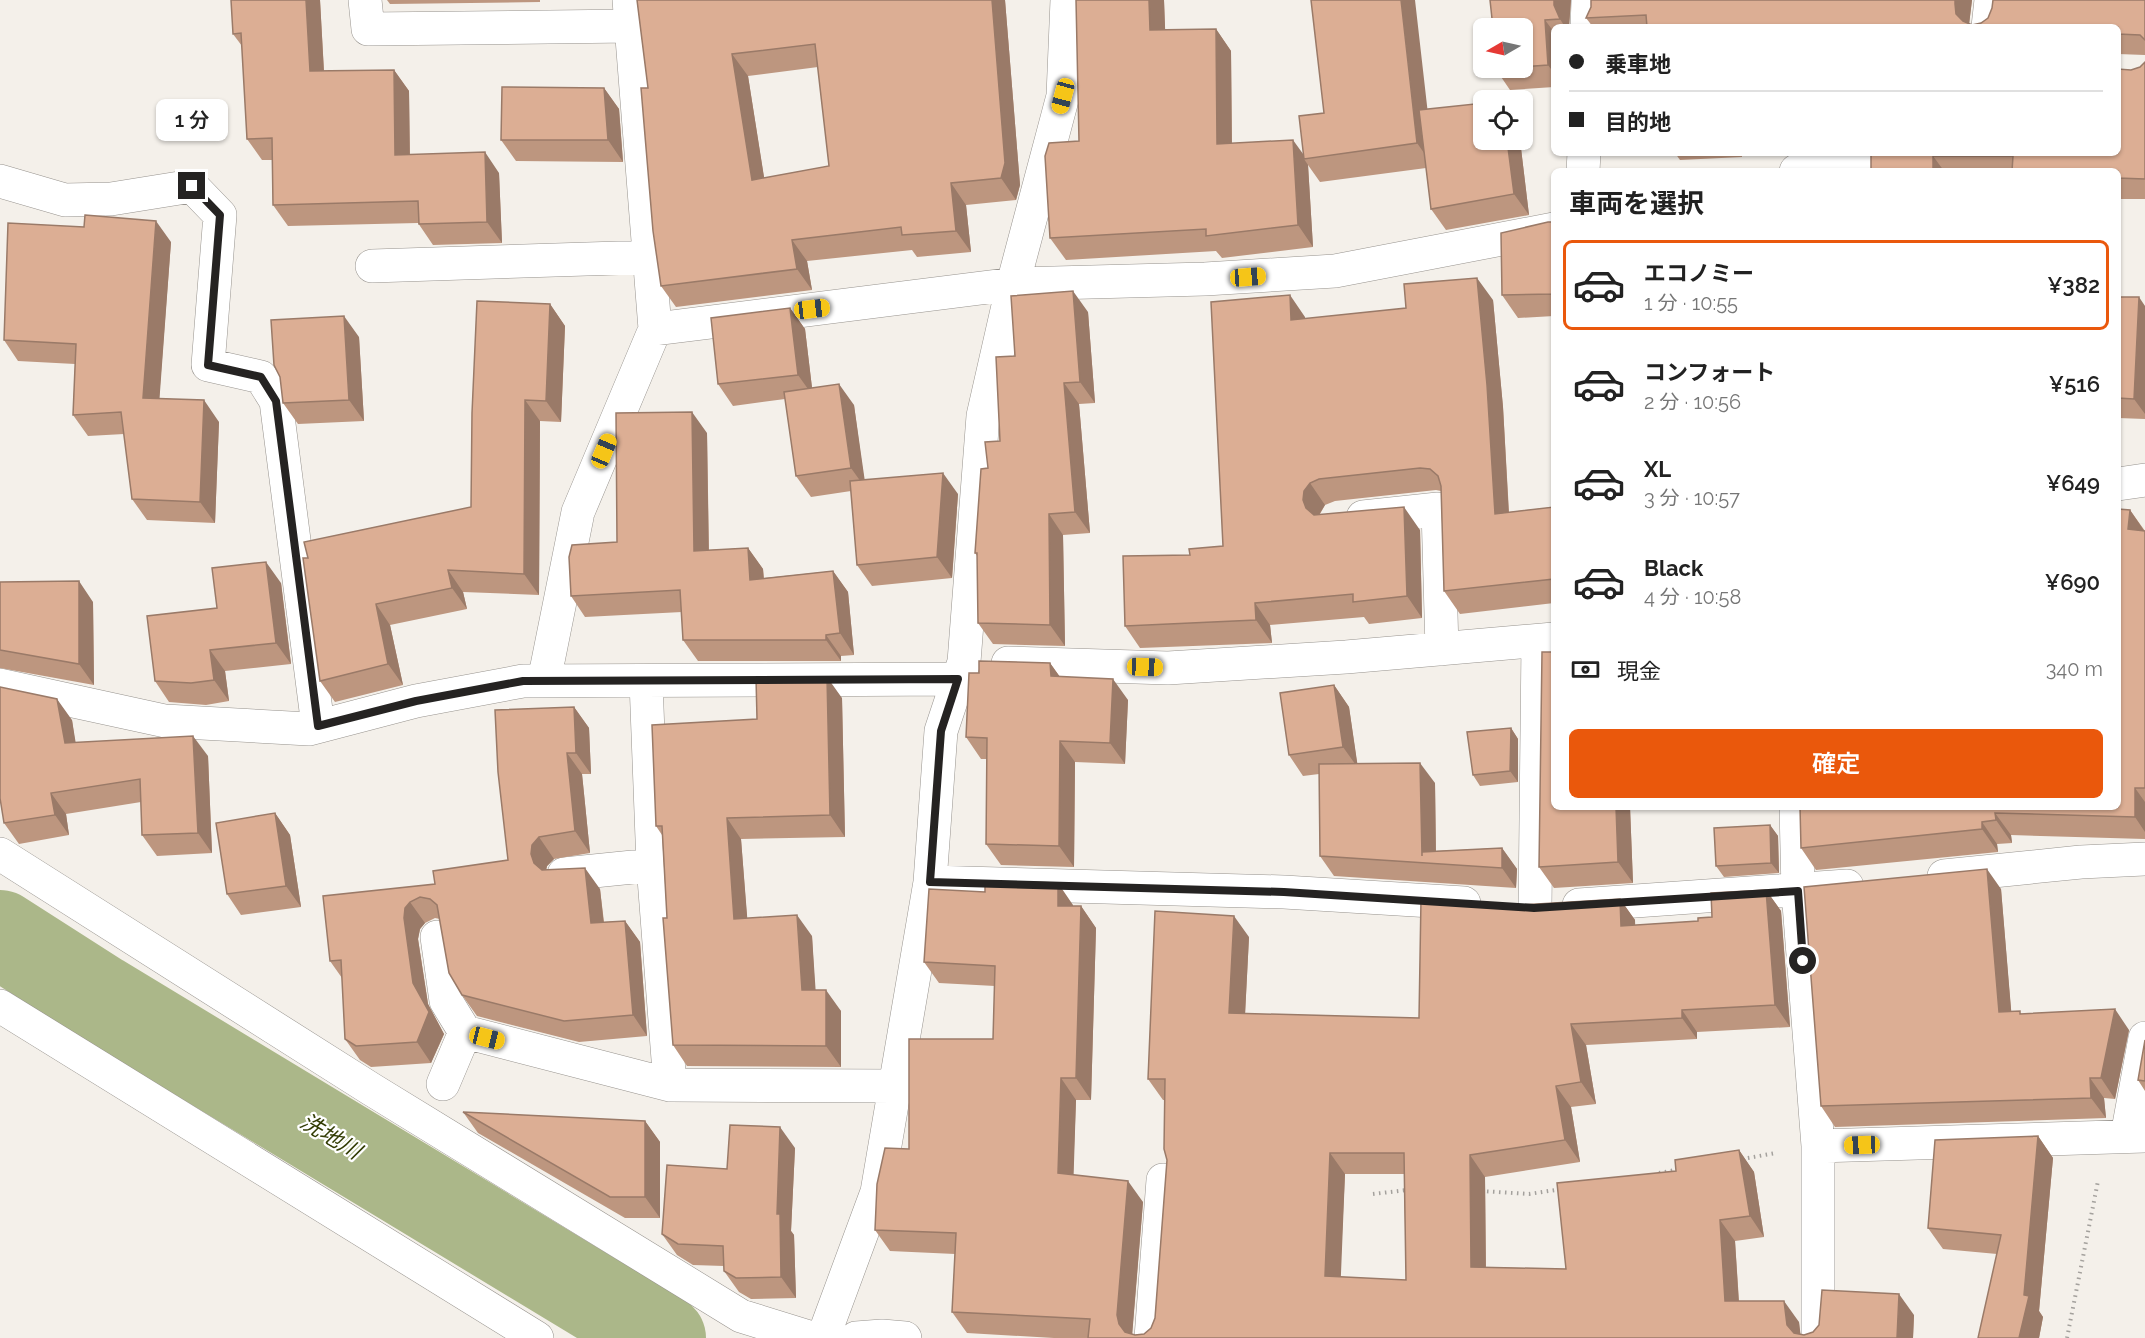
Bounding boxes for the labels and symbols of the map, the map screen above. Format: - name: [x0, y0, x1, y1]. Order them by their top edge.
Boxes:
- north arrow: [1473, 18, 1533, 78]
- car: [1050, 76, 1076, 116]
- callout: 1 分: [156, 99, 228, 141]
- route end: [178, 172, 205, 199]
- car: [1229, 267, 1267, 287]
- car: [793, 298, 831, 320]
- car: [589, 431, 619, 471]
- car: [1127, 657, 1163, 677]
- route start: [1789, 947, 1816, 974]
- car: [467, 1025, 507, 1051]
- water label: 洗地川: [296, 1108, 368, 1165]
- car: [1844, 1135, 1880, 1155]

